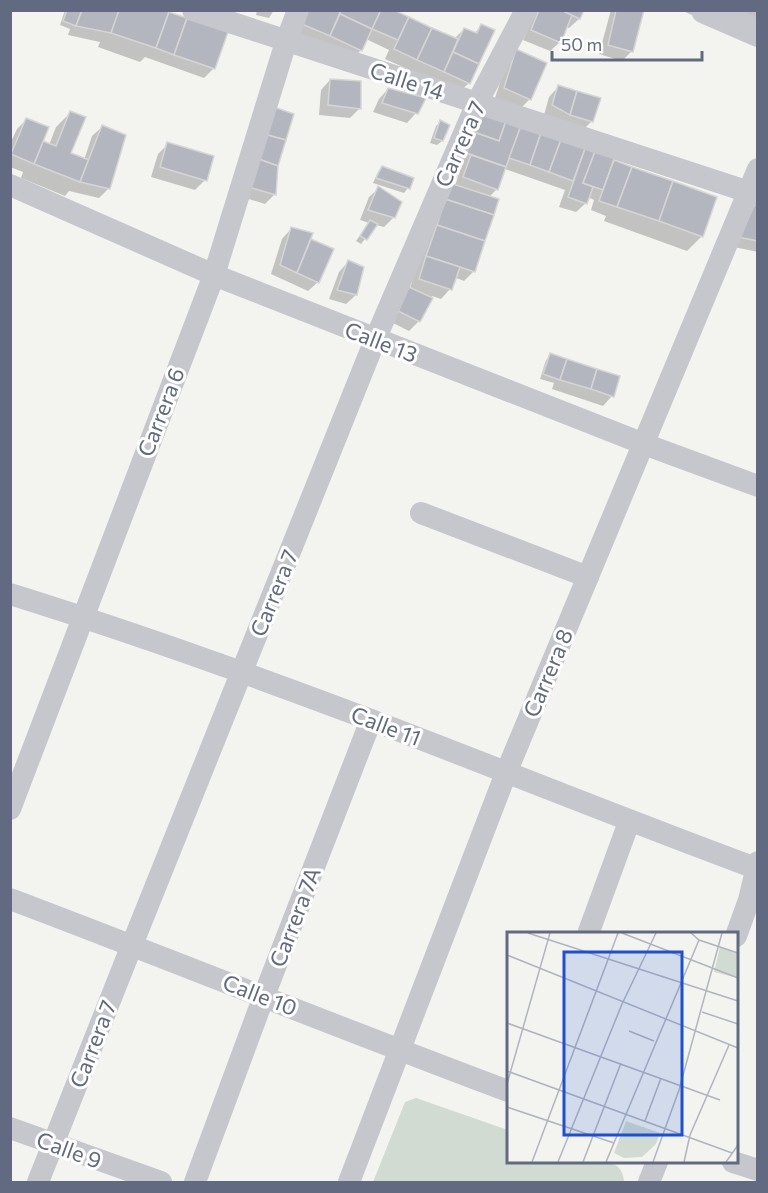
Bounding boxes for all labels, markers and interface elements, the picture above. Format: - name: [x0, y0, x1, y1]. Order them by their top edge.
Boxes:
- scale bar: [552, 24, 702, 62]
- text: 50 m: [561, 33, 602, 55]
- street label: Calle 14: [367, 56, 448, 105]
- street label: Carrera 7: [429, 97, 490, 191]
- street label: Calle 13: [341, 315, 421, 368]
- street label: Carrera 6: [131, 364, 190, 460]
- street label: Carrera 7: [244, 545, 303, 640]
- street label: Carrera 8: [517, 625, 578, 721]
- street label: Calle 11: [348, 700, 425, 751]
- street label: Carrera 7A: [263, 863, 326, 970]
- inset map: [507, 932, 738, 1163]
- street label: Calle 10: [219, 968, 301, 1021]
- street label: Carrera 7: [64, 996, 121, 1091]
- street label: Calle 9: [33, 1125, 105, 1174]

